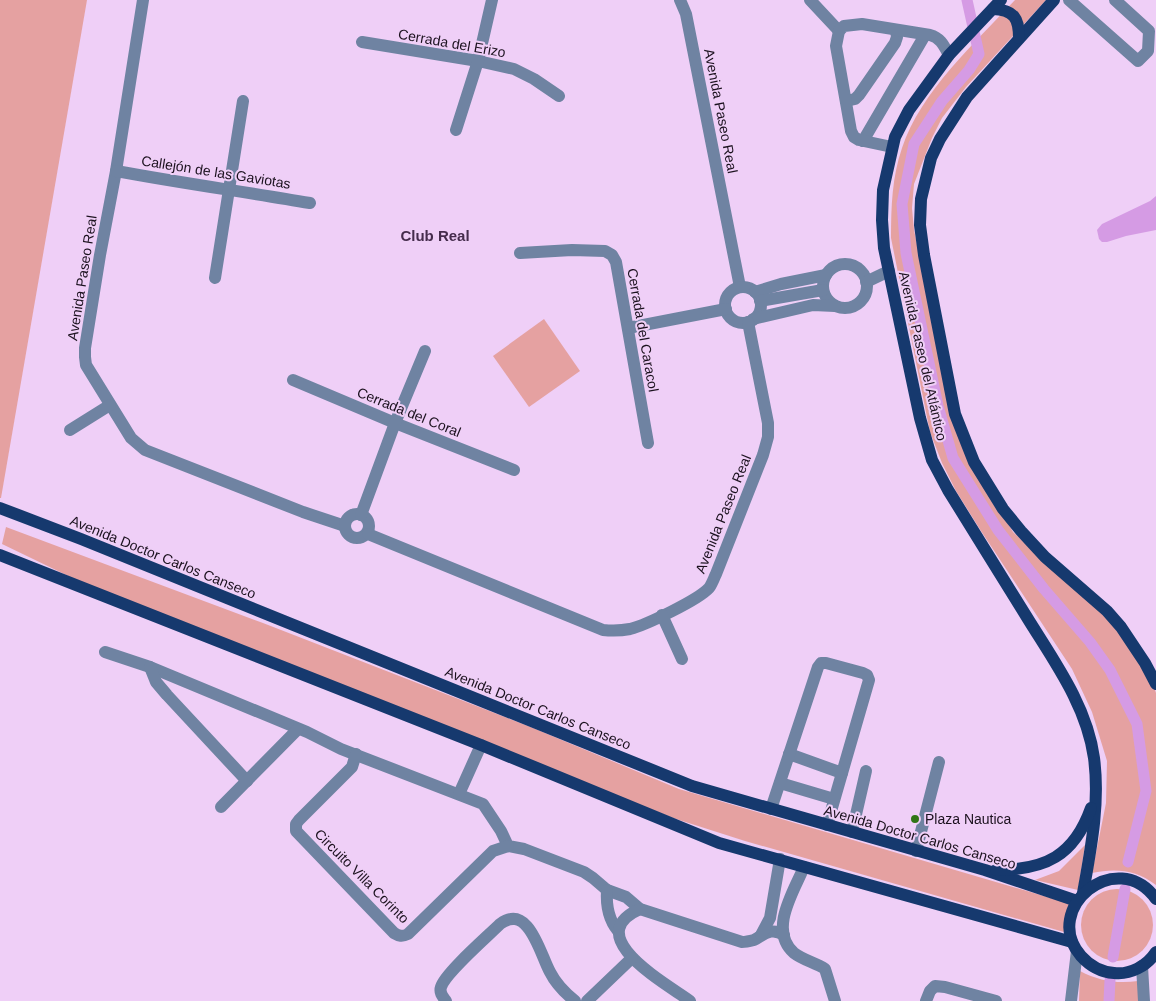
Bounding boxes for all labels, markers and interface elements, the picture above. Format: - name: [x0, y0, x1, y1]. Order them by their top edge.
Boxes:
- street label: Cerrada del Erizo: [397, 26, 507, 60]
- street label: Avenida Paseo Real: [701, 47, 741, 175]
- street label: Callejón de las Gaviotas: [140, 152, 292, 192]
- street label: Avenida Paseo Real: [64, 214, 100, 342]
- district label: Club Real: [400, 227, 470, 244]
- street label: Cerrada del Caracol: [624, 267, 662, 393]
- street label: Avenida Paseo del Atlántico: [896, 270, 950, 442]
- street label: Cerrada del Coral: [355, 384, 463, 440]
- street label: Avenida Paseo Real: [692, 452, 754, 576]
- street label: Avenida Doctor Carlos Canseco: [68, 512, 258, 602]
- street label: Avenida Doctor Carlos Canseco: [443, 663, 633, 753]
- street label: Avenida Doctor Carlos Canseco: [822, 802, 1018, 872]
- place label: Plaza Nautica: [925, 811, 1012, 827]
- marker: Plaza Nautica: [909, 813, 921, 825]
- street label: Circuito Villa Corinto: [312, 826, 413, 927]

